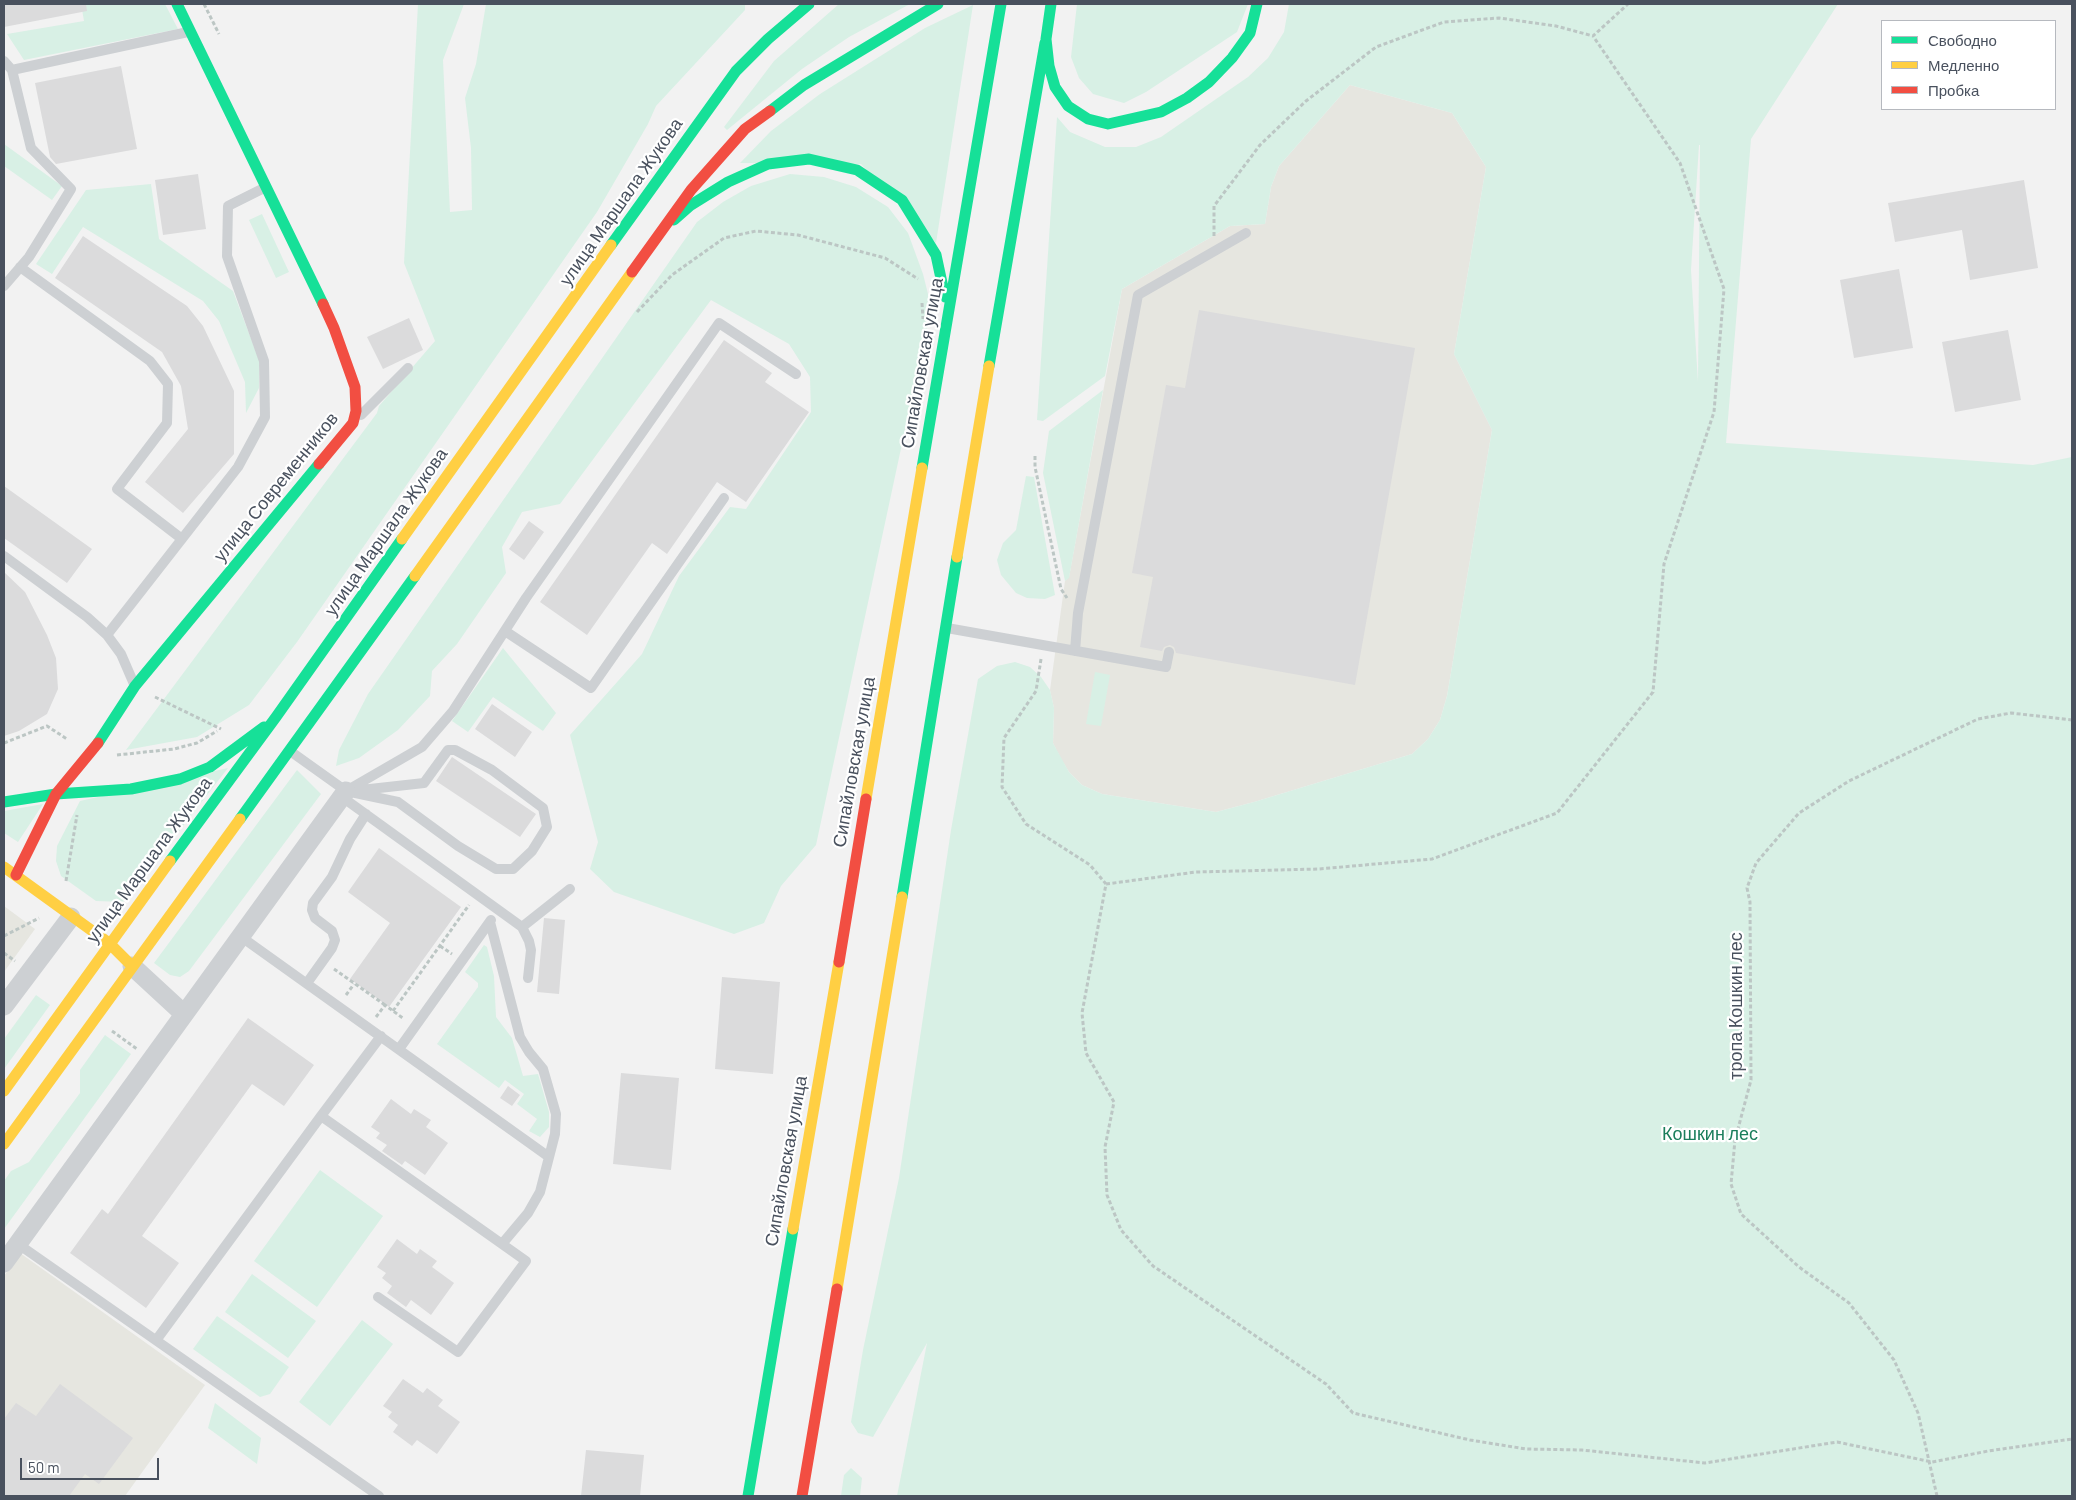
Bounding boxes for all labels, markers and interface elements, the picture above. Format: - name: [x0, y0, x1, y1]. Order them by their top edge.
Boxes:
- legend: [1881, 20, 2056, 110]
- text: Свободно: [1928, 31, 1997, 49]
- text: Медленно: [1928, 56, 1999, 74]
- text: Пробка: [1928, 81, 1979, 99]
- street label: улица Маршала Жукова: [555, 114, 687, 290]
- street label: Сипайловская улица: [896, 276, 948, 450]
- street label: улица Современников: [209, 408, 343, 566]
- street label: улица Маршала Жукова: [320, 444, 452, 620]
- street label: Сипайловская улица: [828, 675, 880, 849]
- street label: улица Маршала Жукова: [82, 773, 216, 947]
- street label: тропа Кошкин лес: [1725, 932, 1747, 1080]
- street label: Сипайловская улица: [760, 1074, 812, 1248]
- park label: Кошкин лес: [1662, 1123, 1758, 1145]
- scale bar: [22, 1448, 161, 1480]
- text: 50 m: [28, 1458, 60, 1476]

